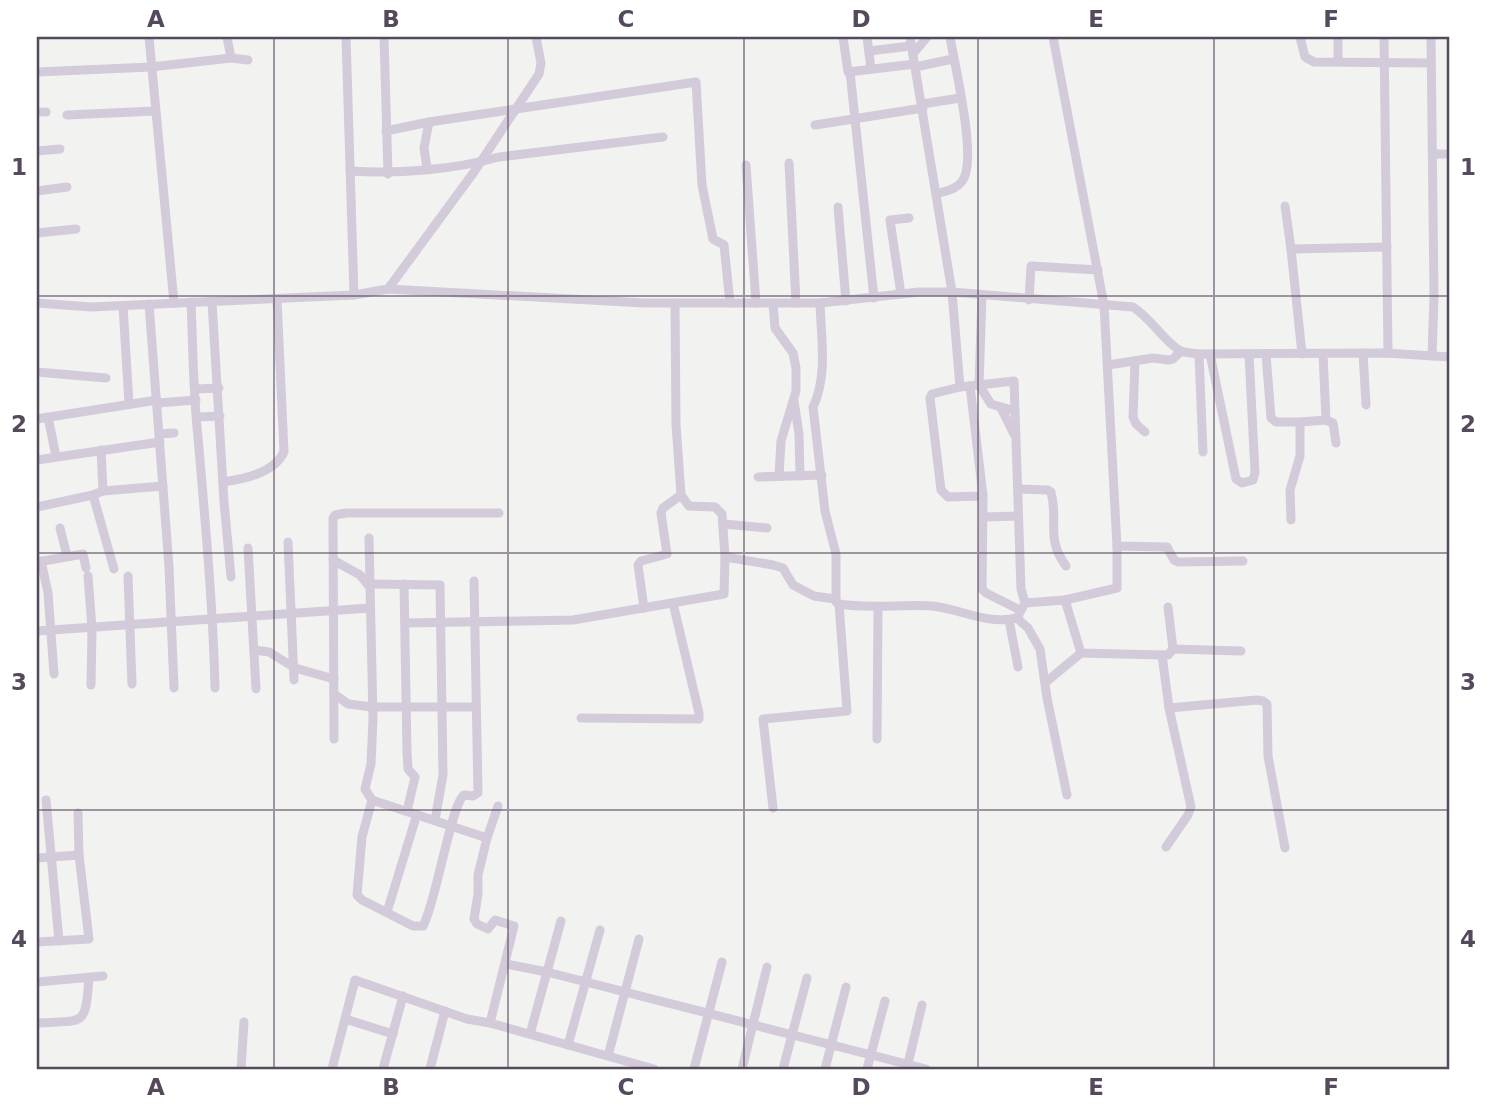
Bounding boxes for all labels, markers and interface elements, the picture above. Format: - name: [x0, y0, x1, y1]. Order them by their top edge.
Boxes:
- text: A: [147, 6, 165, 32]
- text: B: [382, 6, 400, 32]
- text: C: [618, 6, 634, 32]
- text: D: [851, 6, 871, 32]
- text: E: [1088, 6, 1104, 32]
- text: F: [1323, 6, 1339, 32]
- text: 1: [11, 154, 27, 180]
- text: 1: [1460, 154, 1476, 180]
- text: 2: [11, 411, 27, 437]
- text: 2: [1460, 411, 1476, 437]
- text: 3: [11, 669, 27, 695]
- text: 3: [1460, 669, 1476, 695]
- text: 4: [11, 926, 27, 952]
- text: 4: [1460, 926, 1476, 952]
- text: A: [147, 1074, 165, 1100]
- text: B: [382, 1074, 400, 1100]
- text: C: [618, 1074, 634, 1100]
- text: D: [851, 1074, 871, 1100]
- text: E: [1088, 1074, 1104, 1100]
- text: F: [1323, 1074, 1339, 1100]

